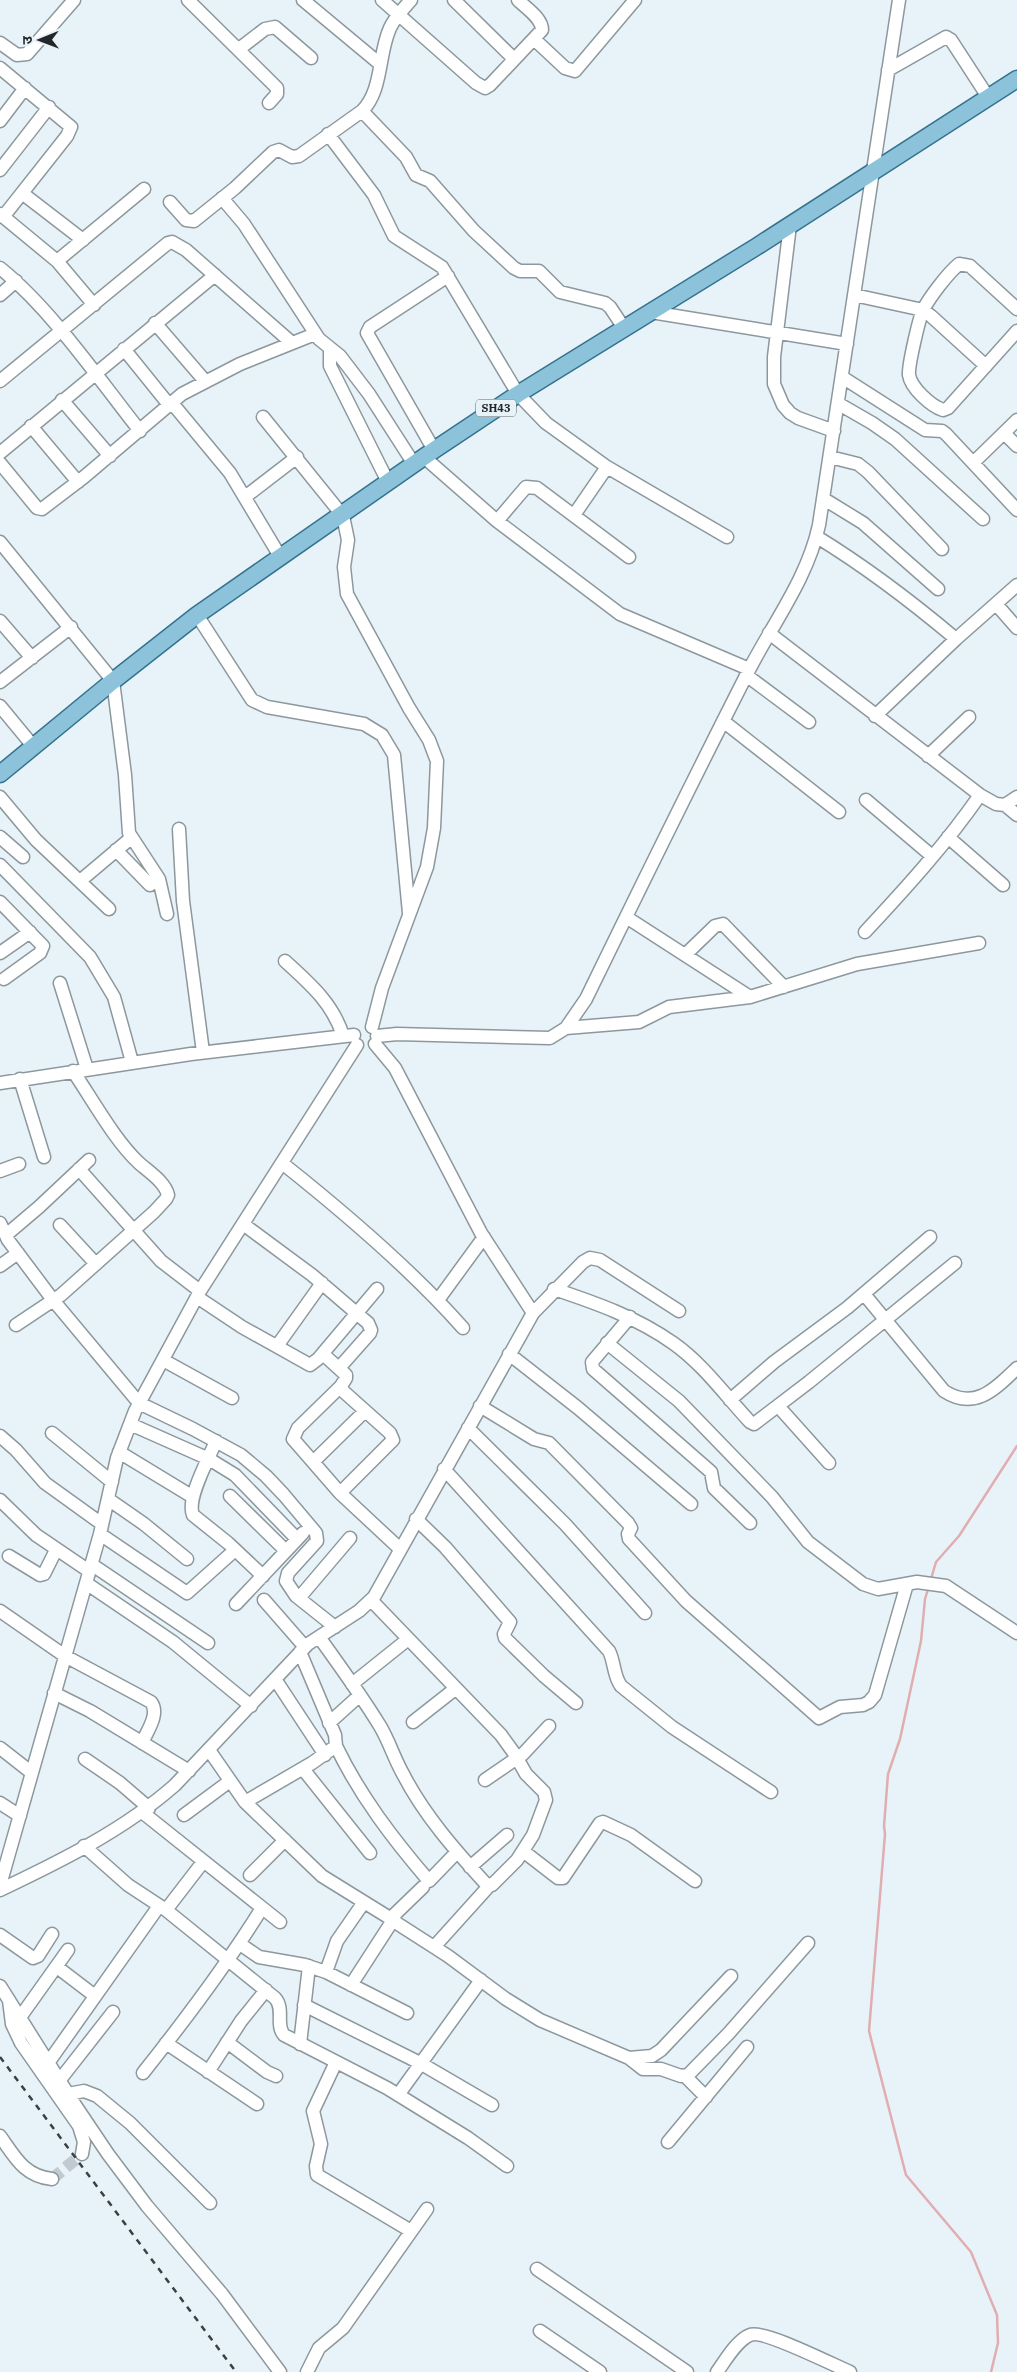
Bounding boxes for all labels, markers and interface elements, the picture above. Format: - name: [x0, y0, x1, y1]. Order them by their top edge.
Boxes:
- north arrow: [15, 15, 65, 65]
- text: उ: [18, 35, 36, 44]
- road number: SH43: [476, 399, 516, 416]

